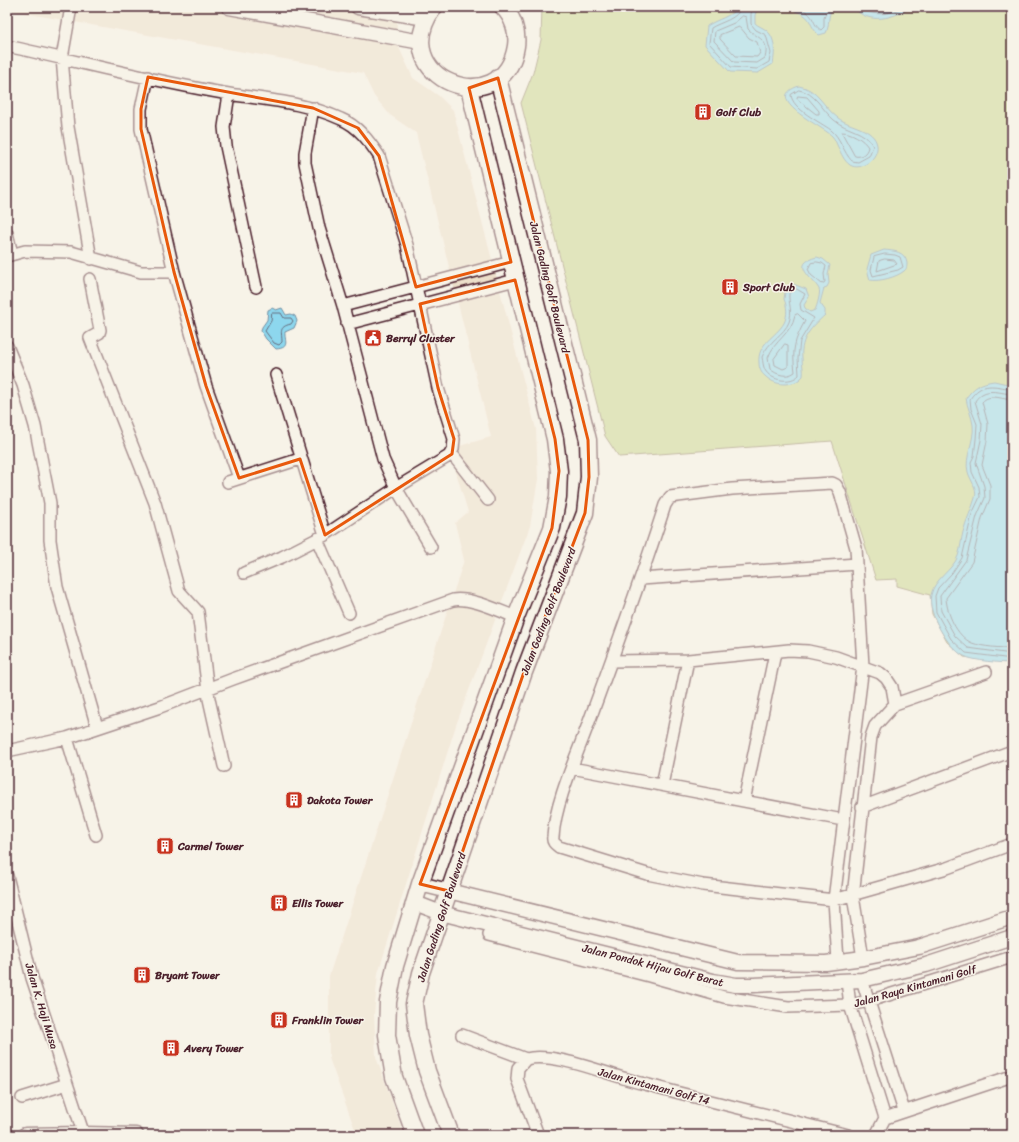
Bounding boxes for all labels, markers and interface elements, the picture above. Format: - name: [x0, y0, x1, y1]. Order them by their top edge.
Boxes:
- building icon: Golf Club: [693, 102, 713, 122]
- place label: Golf Club: [715, 103, 762, 122]
- street label: Jalan Gading Golf Boulevard: [524, 218, 575, 356]
- building icon: Sport Club: [720, 277, 740, 297]
- place label: Sport Club: [742, 278, 795, 297]
- public building icon: Berryl Cluster: [363, 328, 383, 348]
- place label: Berryl Cluster: [386, 329, 456, 348]
- street label: Jalan Gading Golf Boulevard: [515, 544, 582, 679]
- building icon: Dakota Tower: [284, 790, 304, 810]
- place label: Dakota Tower: [307, 791, 374, 810]
- building icon: Carmel Tower: [155, 836, 175, 856]
- place label: Carmel Tower: [177, 837, 245, 856]
- street label: Jalan Gading Golf Boulevard: [411, 849, 472, 985]
- building icon: Ellis Tower: [269, 893, 289, 913]
- place label: Ellis Tower: [292, 894, 344, 913]
- street label: Jalan Pondok Hijau Golf Barat: [579, 938, 726, 992]
- street label: Jalan K. Haji Musa: [19, 960, 64, 1052]
- street label: Jalan Raya Kintamani Golf: [851, 960, 980, 1013]
- building icon: Bryant Tower: [132, 965, 152, 985]
- place label: Bryant Tower: [155, 966, 221, 985]
- building icon: Franklin Tower: [269, 1010, 289, 1030]
- place label: Franklin Tower: [291, 1011, 365, 1030]
- building icon: Avery Tower: [161, 1038, 181, 1058]
- place label: Avery Tower: [183, 1039, 245, 1058]
- street label: Jalan Kintamani Golf 14: [595, 1062, 712, 1111]

